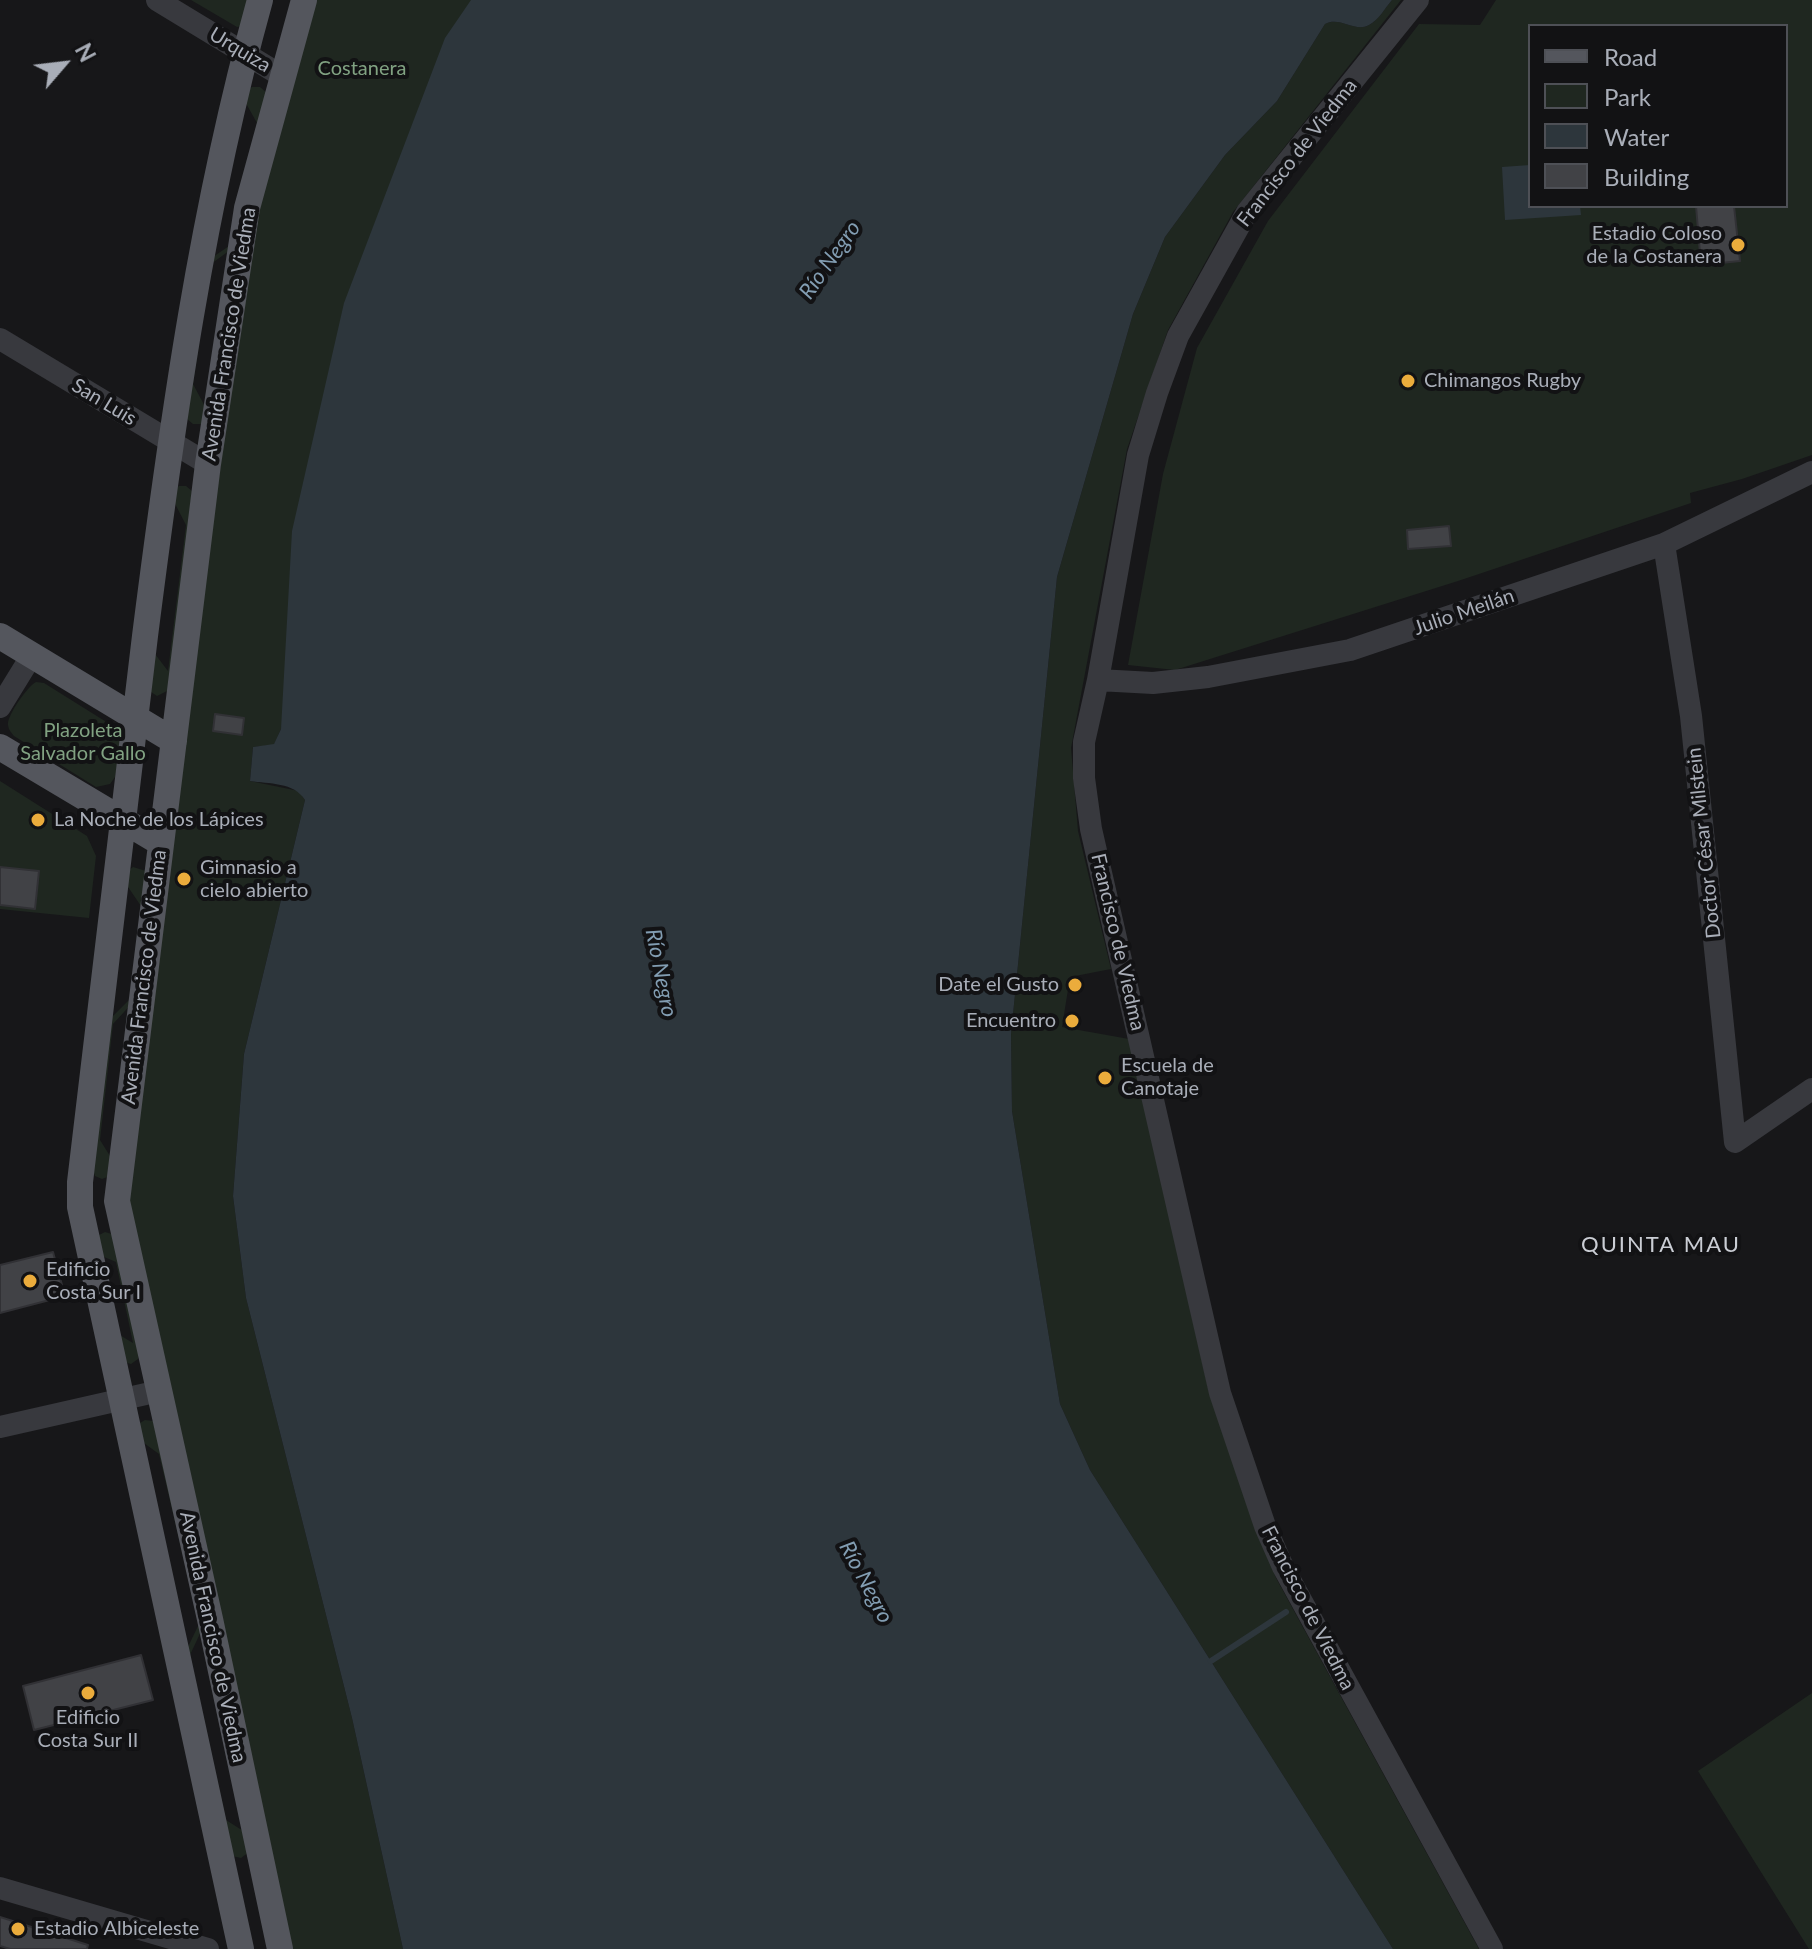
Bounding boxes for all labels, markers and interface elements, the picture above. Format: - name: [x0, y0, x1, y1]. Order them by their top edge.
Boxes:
- street label: Urquiza: [205, 22, 275, 78]
- north arrow: [24, 24, 104, 104]
- legend: [1528, 24, 1788, 208]
- text: N: [70, 39, 102, 66]
- text: Road: [1604, 42, 1657, 71]
- park label: Costanera: [317, 57, 407, 81]
- street label: Francisco de Viedma: [1232, 74, 1362, 232]
- text: Park: [1604, 82, 1651, 111]
- text: Water: [1604, 122, 1669, 151]
- text: Building: [1604, 162, 1689, 191]
- street label: Avenida Francisco de Viedma: [197, 205, 261, 463]
- water label: Río Negro: [794, 216, 866, 304]
- place label: Estadio Coloso de la Costanera: [1586, 222, 1722, 269]
- marker: Estadio Coloso de la Costanera: [1729, 236, 1747, 254]
- place label: Chimangos Rugby: [1424, 369, 1581, 393]
- marker: Chimangos Rugby: [1399, 372, 1417, 390]
- street label: San Luis: [67, 373, 141, 431]
- street label: Julio Meilán: [1411, 584, 1517, 640]
- park label: Plazoleta Salvador Gallo: [20, 719, 146, 766]
- street label: Doctor César Milstein: [1682, 746, 1726, 940]
- place label: La Noche de los Lápices: [54, 808, 264, 832]
- marker: La Noche de los Lápices: [29, 811, 47, 829]
- street label: Avenida Francisco de Viedma: [116, 848, 172, 1106]
- street label: Francisco de Viedma: [1086, 851, 1150, 1033]
- place label: Gimnasio a cielo abierto: [200, 856, 308, 903]
- marker: Gimnasio a cielo abierto: [175, 870, 193, 888]
- water label: Río Negro: [640, 927, 682, 1019]
- place label: Date el Gusto: [938, 973, 1059, 997]
- marker: Date el Gusto: [1066, 976, 1084, 994]
- place label: Encuentro: [966, 1009, 1056, 1033]
- marker: Encuentro: [1063, 1012, 1081, 1030]
- place label: Escuela de Canotaje: [1121, 1054, 1214, 1101]
- marker: Escuela de Canotaje: [1096, 1069, 1114, 1087]
- district label: QUINTA MAU: [1581, 1232, 1741, 1258]
- place label: Edificio Costa Sur I: [46, 1258, 141, 1305]
- marker: Edificio Costa Sur I: [21, 1272, 39, 1290]
- street label: Avenida Francisco de Viedma: [175, 1509, 251, 1765]
- street label: Francisco de Viedma: [1256, 1522, 1360, 1694]
- water label: Río Negro: [833, 1536, 899, 1628]
- marker: Edificio Costa Sur II: [79, 1684, 97, 1702]
- place label: Edificio Costa Sur II: [38, 1706, 138, 1753]
- place label: Estadio Albiceleste: [34, 1917, 199, 1941]
- marker: Estadio Albiceleste: [9, 1920, 27, 1938]

